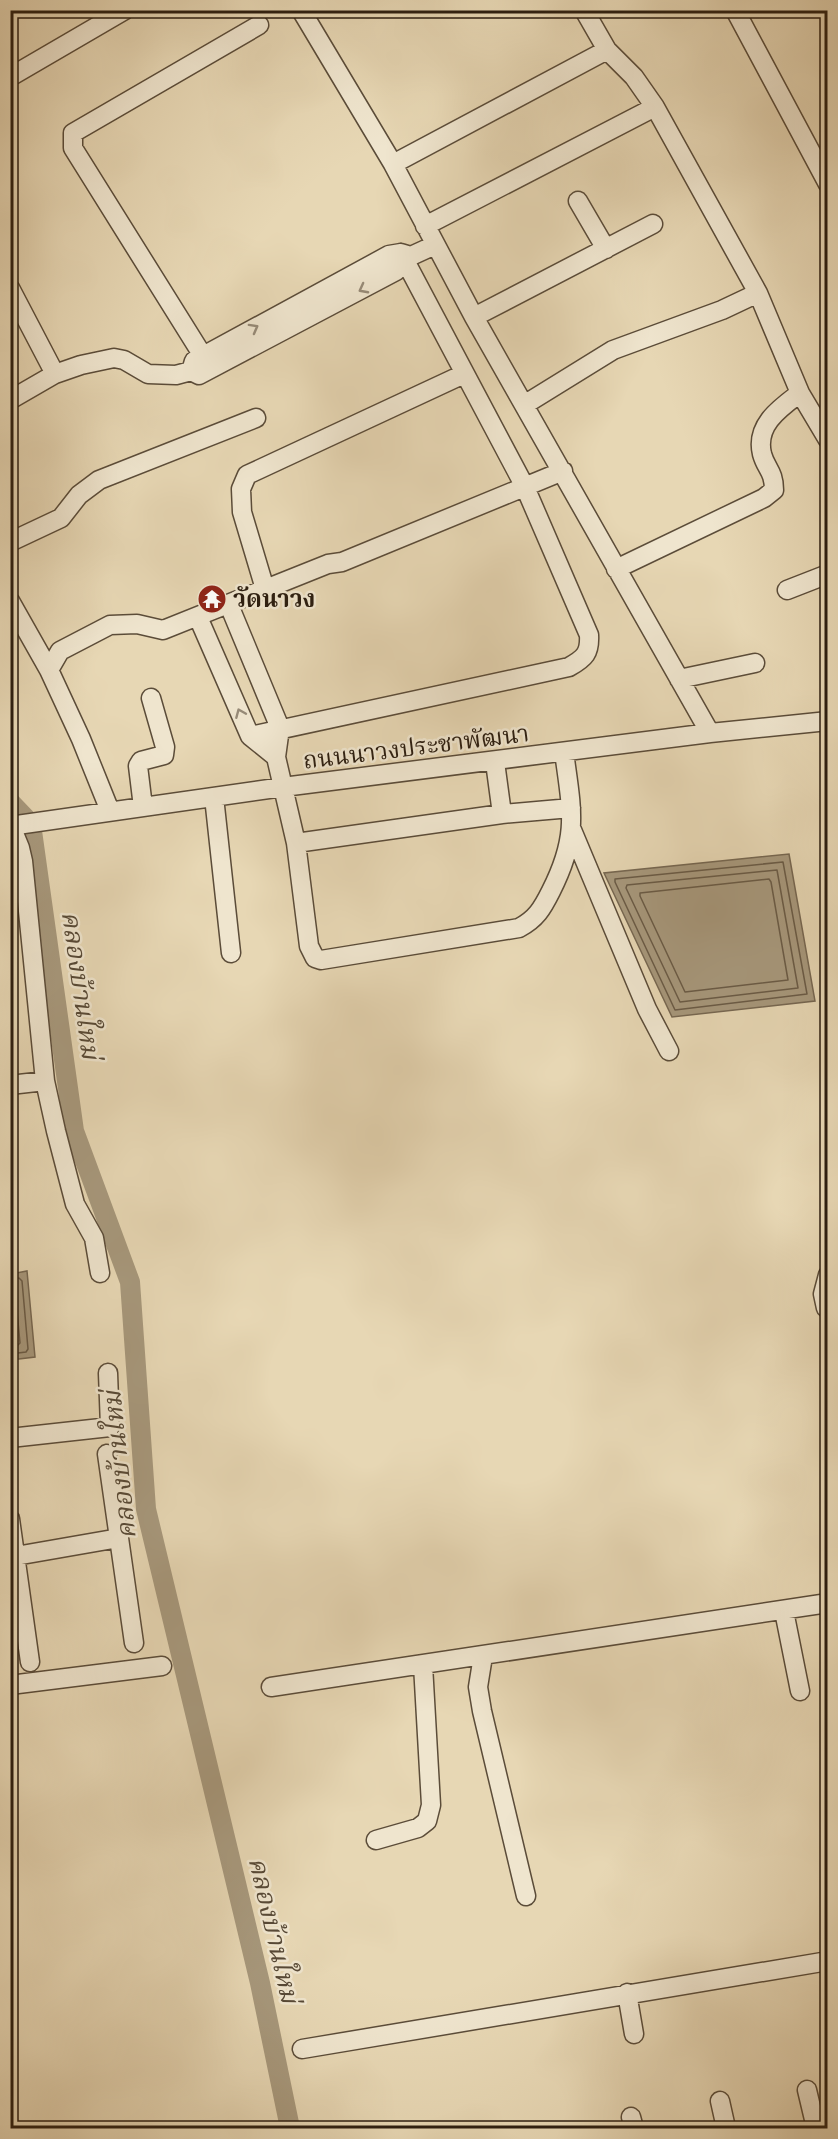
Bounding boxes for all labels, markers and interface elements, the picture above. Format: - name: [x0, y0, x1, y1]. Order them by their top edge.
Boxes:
- one-way arrow: [359, 281, 370, 293]
- one-way arrow: [248, 324, 258, 335]
- place label: วัดนาวง: [233, 581, 315, 616]
- temple icon: วัดนาวง: [196, 583, 228, 615]
- one-way arrow: [235, 708, 247, 719]
- street label: ถนนนาวงประชาพัฒนา: [301, 715, 531, 778]
- water label: คลองบ้านใหม่: [52, 908, 112, 1065]
- water label: คลองบ้านใหม่: [91, 1385, 146, 1541]
- water label: คลองบ้านใหม่: [239, 1853, 311, 2011]

